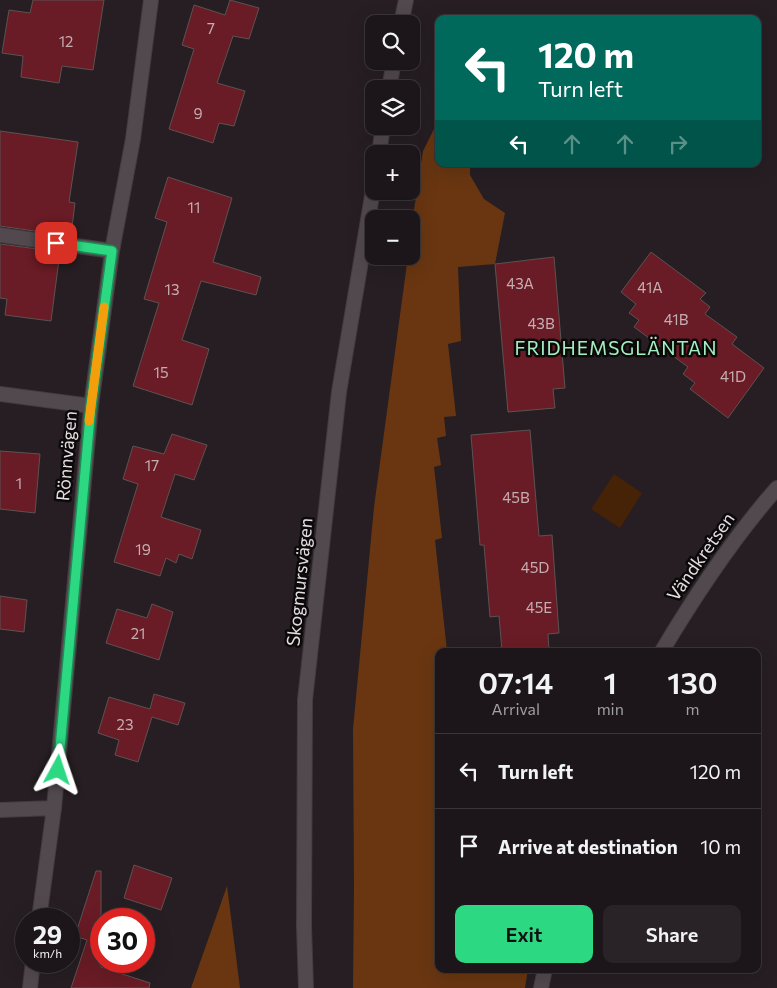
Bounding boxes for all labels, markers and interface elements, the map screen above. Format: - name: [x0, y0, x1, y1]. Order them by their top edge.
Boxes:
- map controls: [365, 15, 420, 265]
- button: search: [365, 15, 420, 70]
- house number: 7: [207, 19, 215, 37]
- house number: 12: [59, 32, 73, 50]
- text: 120 m: [538, 32, 634, 75]
- icon: left: [455, 35, 520, 100]
- text: Turn left: [538, 75, 623, 102]
- button: layers: [365, 80, 420, 135]
- house number: 9: [193, 104, 203, 122]
- icon: left: [505, 130, 533, 158]
- icon: ahead: [558, 130, 586, 158]
- icon: ahead: [611, 130, 639, 158]
- icon: right: [664, 130, 692, 158]
- button: +: [365, 145, 420, 200]
- house number: 11: [188, 198, 200, 216]
- button: −: [365, 210, 420, 265]
- pin: [35, 222, 77, 264]
- icon: arrive: [42, 229, 70, 257]
- house number: 43A: [506, 274, 534, 292]
- house number: 41A: [637, 278, 663, 296]
- house number: 13: [165, 280, 179, 298]
- house number: 41B: [664, 310, 689, 328]
- house number: 43B: [527, 314, 555, 332]
- district label: FRIDHEMSGLÄNTAN: [515, 336, 717, 359]
- house number: 15: [153, 363, 169, 381]
- house number: 41D: [720, 367, 746, 385]
- street label: Rönnvägen: [51, 410, 81, 502]
- house number: 17: [145, 456, 159, 474]
- house number: 1: [16, 474, 22, 492]
- house number: 45B: [502, 488, 530, 506]
- street label: Vändkretsen: [662, 508, 739, 605]
- street label: Skogmursvägen: [281, 517, 317, 647]
- house number: 19: [135, 540, 151, 558]
- house number: 45D: [521, 558, 549, 576]
- house number: 45E: [526, 598, 552, 616]
- house number: 21: [131, 624, 145, 642]
- text: 07:14: [478, 663, 553, 700]
- text: 1: [604, 663, 617, 700]
- text: 130: [667, 663, 718, 700]
- text: Arrival: [492, 699, 540, 718]
- text: min: [597, 699, 624, 718]
- text: m: [685, 699, 699, 718]
- house number: 23: [117, 715, 133, 733]
- position arrow: [31, 743, 83, 795]
- icon: left: [455, 757, 483, 785]
- text: Turn left: [498, 760, 573, 783]
- text: 120 m: [690, 760, 741, 783]
- icon: arrive: [455, 832, 483, 860]
- text: Arrive at destination: [498, 835, 678, 858]
- text: 10 m: [700, 835, 741, 858]
- button: Exit: [455, 905, 593, 963]
- button: Share: [603, 905, 741, 963]
- speed limit sign: 30: [90, 908, 155, 973]
- text: 29: [33, 919, 62, 949]
- text: km/h: [33, 946, 62, 960]

